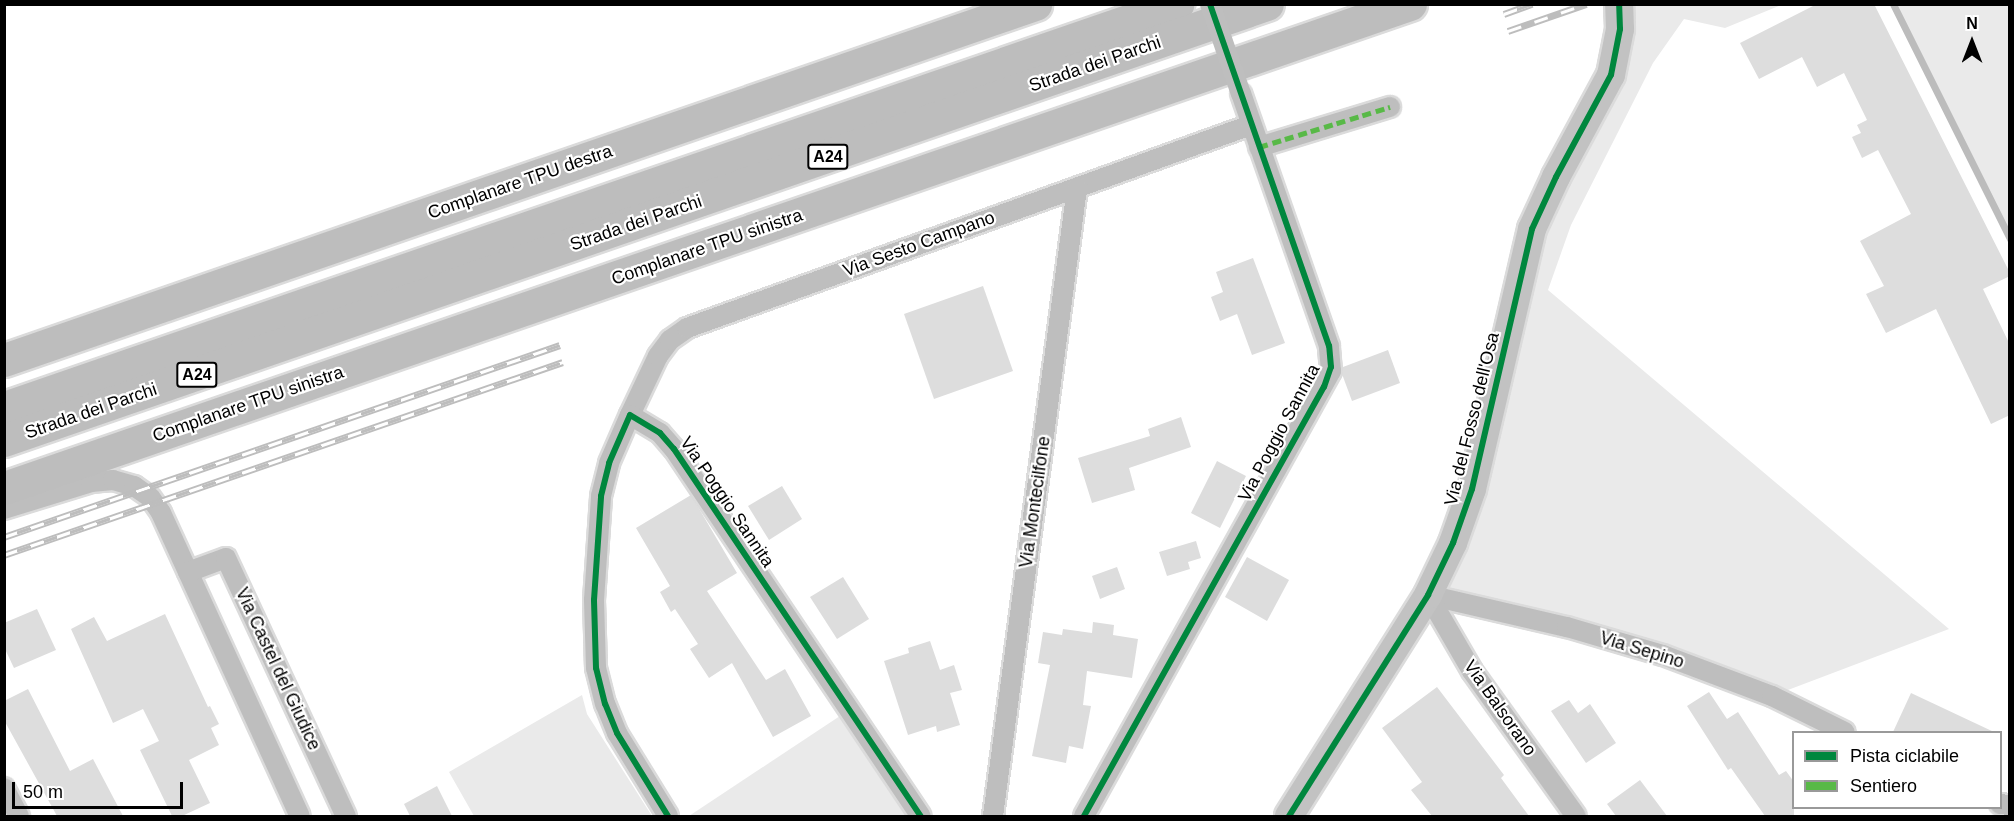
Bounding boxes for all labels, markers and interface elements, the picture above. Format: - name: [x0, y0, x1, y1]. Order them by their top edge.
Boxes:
- north arrow: [1942, 12, 2002, 72]
- text: N: [1966, 15, 1978, 32]
- street label: Strada dei Parchi: [1026, 31, 1164, 97]
- street label: Complanare TPU destra: [425, 140, 615, 224]
- road number: A24: [807, 144, 849, 170]
- street label: Strada dei Parchi: [567, 190, 705, 256]
- street label: Complanare TPU sinistra: [608, 204, 806, 290]
- street label: Via Sesto Campano: [840, 207, 998, 281]
- street label: Via del Fosso dell'Osa: [1440, 330, 1504, 508]
- street label: Via Poggio Sannita: [1234, 360, 1324, 506]
- street label: Complanare TPU sinistra: [149, 361, 347, 447]
- road number: A24: [176, 362, 218, 388]
- street label: Strada dei Parchi: [22, 378, 160, 444]
- street label: Via Poggio Sannita: [675, 433, 779, 571]
- street label: Via Montecilfone: [1015, 435, 1055, 569]
- street label: Via Castel del Giudice: [231, 584, 325, 754]
- street label: Via Sepino: [1597, 627, 1687, 673]
- street label: Via Balsorano: [1459, 656, 1541, 760]
- legend: [1792, 731, 2002, 809]
- text: Pista ciclabile: [1850, 746, 1959, 766]
- scale bar: [15, 770, 186, 808]
- text: Sentiero: [1850, 776, 1917, 796]
- text: 50 m: [23, 782, 63, 802]

